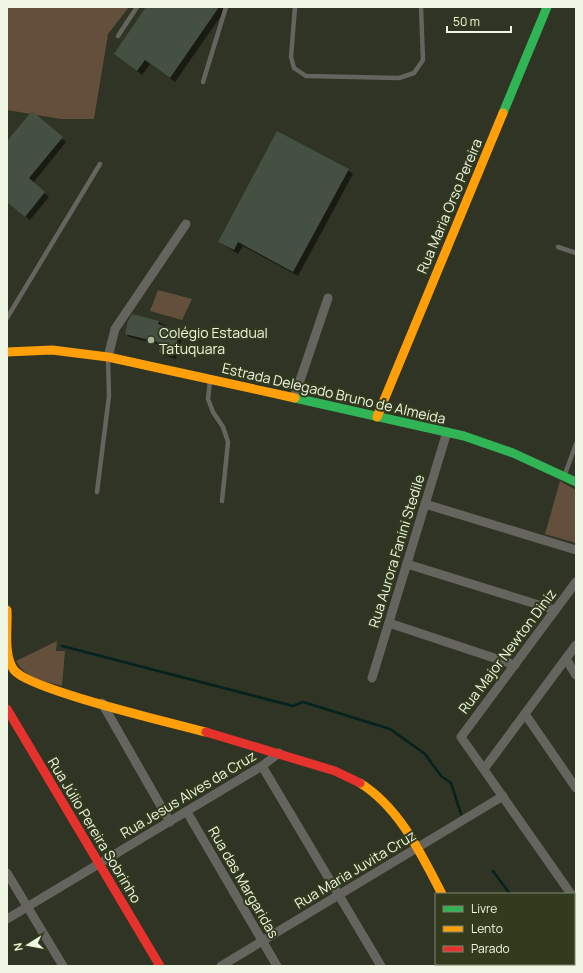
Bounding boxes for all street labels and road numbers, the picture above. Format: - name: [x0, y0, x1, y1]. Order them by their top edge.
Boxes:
- street label: Rua Maria Orso Pereira: [412, 136, 486, 276]
- street label: Estrada Delegado Bruno de Almeida: [220, 358, 448, 428]
- street label: Rua Aurora Fanini Stedile: [364, 472, 428, 630]
- street label: Rua Major Newton Diniz: [454, 585, 560, 717]
- street label: Rua Jesus Alves da Cruz: [117, 746, 259, 842]
- street label: Rua Júlio Pereira Sobrinho: [44, 754, 146, 906]
- street label: Rua das Margaridas: [204, 823, 284, 941]
- street label: Rua Maria Juvita Cruz: [291, 825, 419, 913]

